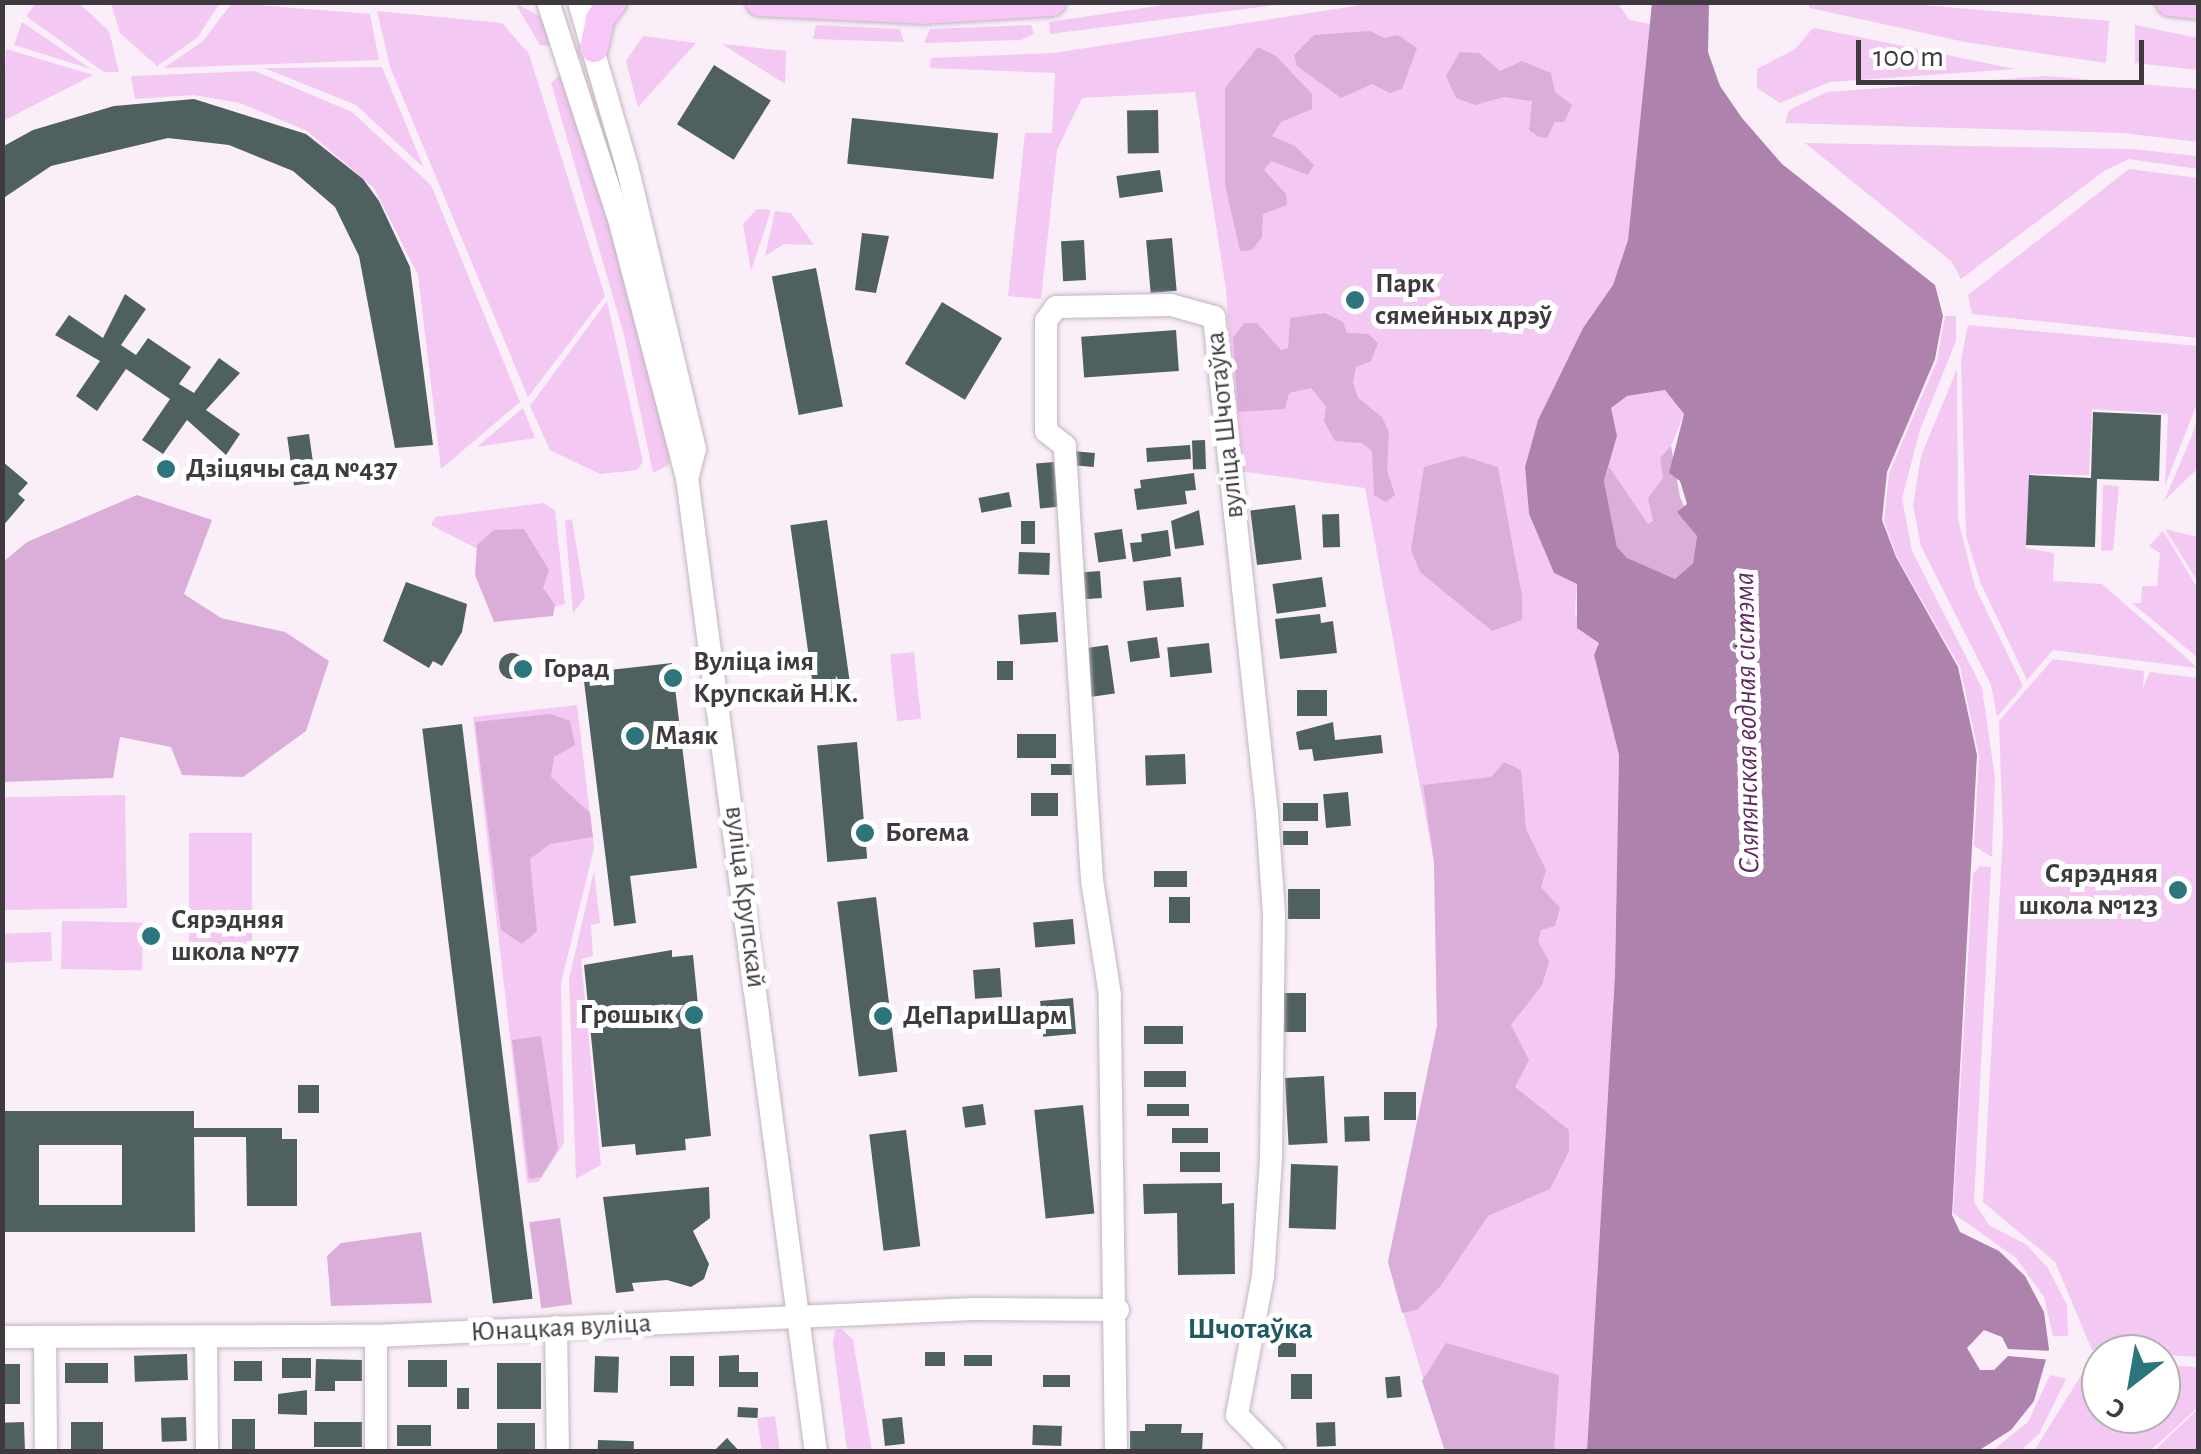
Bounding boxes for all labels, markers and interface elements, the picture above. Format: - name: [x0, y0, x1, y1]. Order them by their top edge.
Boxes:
- scale bar: [1861, 20, 2148, 82]
- text: 100 m: [1873, 42, 1944, 72]
- place label: Парк сямейных дрэў: [1375, 267, 1552, 333]
- marker: Парк сямейных дрэў: [1344, 289, 1366, 311]
- street label: вуліца Шчотаўка: [1198, 330, 1252, 520]
- place label: Дзіцячы сад №437: [186, 452, 398, 486]
- marker: Дзіцячы сад №437: [155, 458, 177, 480]
- water label: Сляпянская водная сістэма: [1726, 572, 1768, 874]
- place label: Вуліца імя Крупскай Н.К.: [693, 645, 858, 711]
- place label: Горад: [543, 652, 610, 686]
- marker: Горад: [512, 658, 534, 680]
- marker: Вуліца імя Крупскай Н.К.: [662, 667, 684, 689]
- place label: Маяк: [655, 719, 718, 753]
- marker: Маяк: [624, 725, 646, 747]
- street label: вуліца Крупскай: [717, 804, 773, 990]
- place label: Богема: [885, 816, 969, 850]
- marker: Богема: [854, 822, 876, 844]
- place label: Сярэдняя школа №123: [2018, 857, 2158, 923]
- marker: Сярэдняя школа №123: [2167, 879, 2189, 901]
- place label: Сярэдняя школа №77: [171, 903, 299, 969]
- marker: Сярэдняя школа №77: [140, 925, 162, 947]
- place label: Грошык: [580, 998, 674, 1032]
- place label: ДеПариШарм: [903, 999, 1067, 1033]
- marker: Грошык: [683, 1004, 705, 1026]
- marker: ДеПариШарм: [872, 1005, 894, 1027]
- street label: Юнацкая вуліца: [470, 1306, 652, 1350]
- district label: Шчотаўка: [1187, 1311, 1313, 1347]
- north arrow: [2081, 1334, 2181, 1434]
- text: С: [2103, 1392, 2130, 1424]

